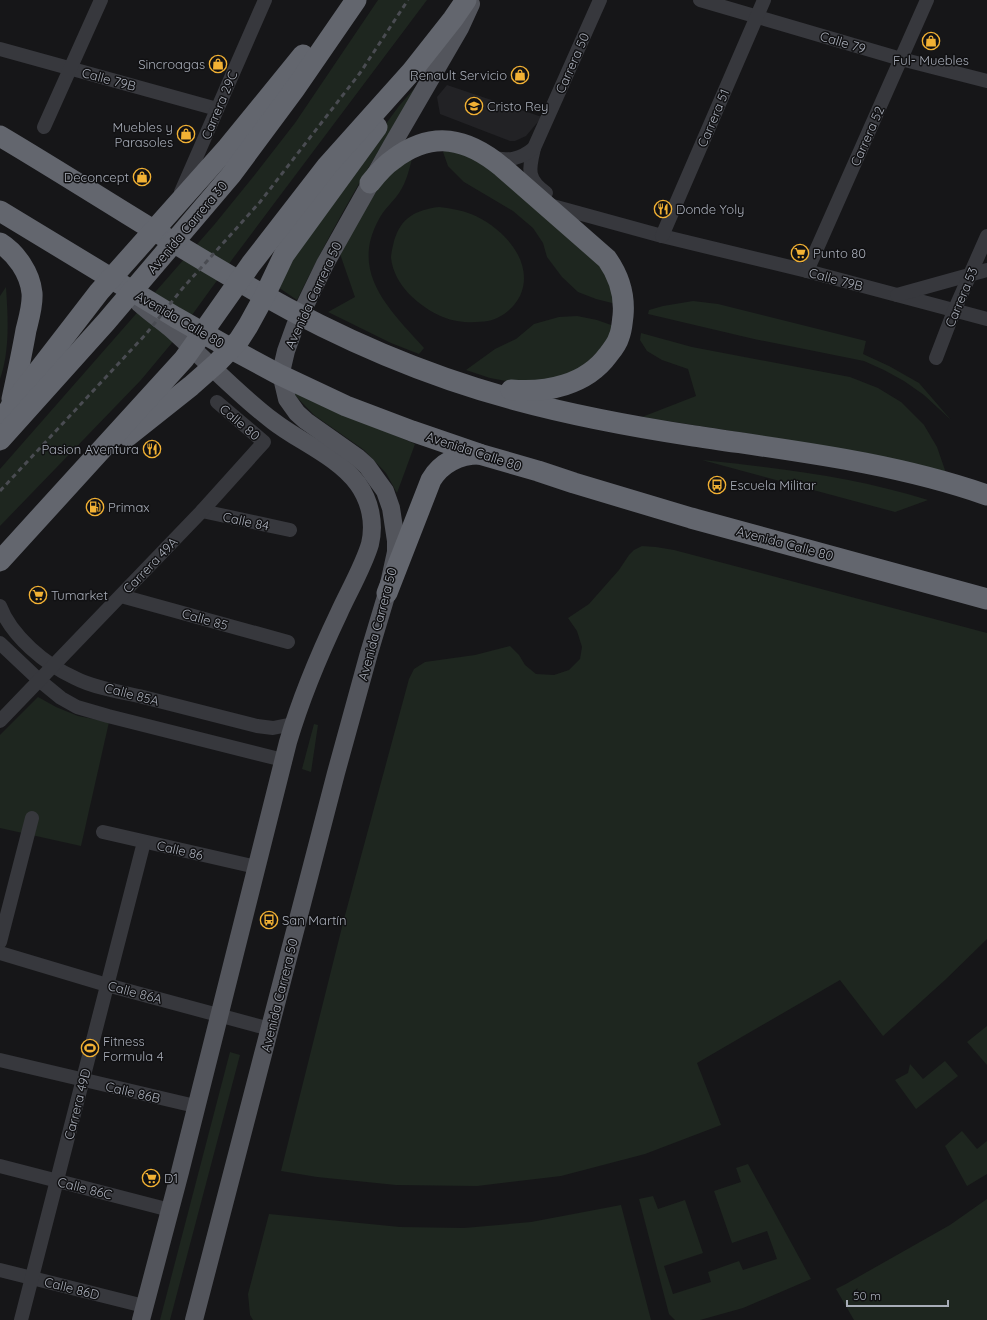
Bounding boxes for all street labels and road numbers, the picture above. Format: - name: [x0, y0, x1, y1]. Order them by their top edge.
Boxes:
- street label: Calle 79: [818, 27, 868, 57]
- street label: Carrera 50: [552, 30, 593, 96]
- street label: Calle 79B: [80, 64, 138, 94]
- street label: Carrera 29C: [197, 68, 241, 142]
- street label: Carrera 51: [694, 87, 732, 149]
- street label: Carrera 52: [847, 104, 887, 168]
- street label: Avenida Carrera 30: [144, 177, 231, 277]
- street label: Avenida Carrera 50: [281, 239, 345, 351]
- street label: Calle 79B: [807, 264, 865, 294]
- street label: Carrera 53: [941, 264, 981, 329]
- street label: Avenida Calle 80: [133, 287, 227, 351]
- street label: Calle 80: [217, 400, 264, 444]
- street label: Avenida Calle 80: [424, 428, 524, 474]
- street label: Calle 84: [221, 508, 271, 534]
- street label: Avenida Calle 80: [735, 522, 835, 564]
- street label: Carrera 49A: [119, 533, 181, 596]
- street label: Avenida Carrera 50: [354, 565, 400, 682]
- street label: Calle 85: [180, 605, 230, 633]
- street label: Calle 85A: [103, 679, 161, 709]
- street label: Calle 86: [155, 837, 205, 863]
- street label: Avenida Carrera 50: [257, 936, 301, 1053]
- street label: Calle 86A: [106, 977, 164, 1007]
- street label: Carrera 49D: [60, 1067, 94, 1141]
- street label: Calle 86B: [104, 1078, 162, 1106]
- street label: Calle 86C: [56, 1174, 114, 1203]
- street label: Calle 86D: [43, 1273, 101, 1303]

